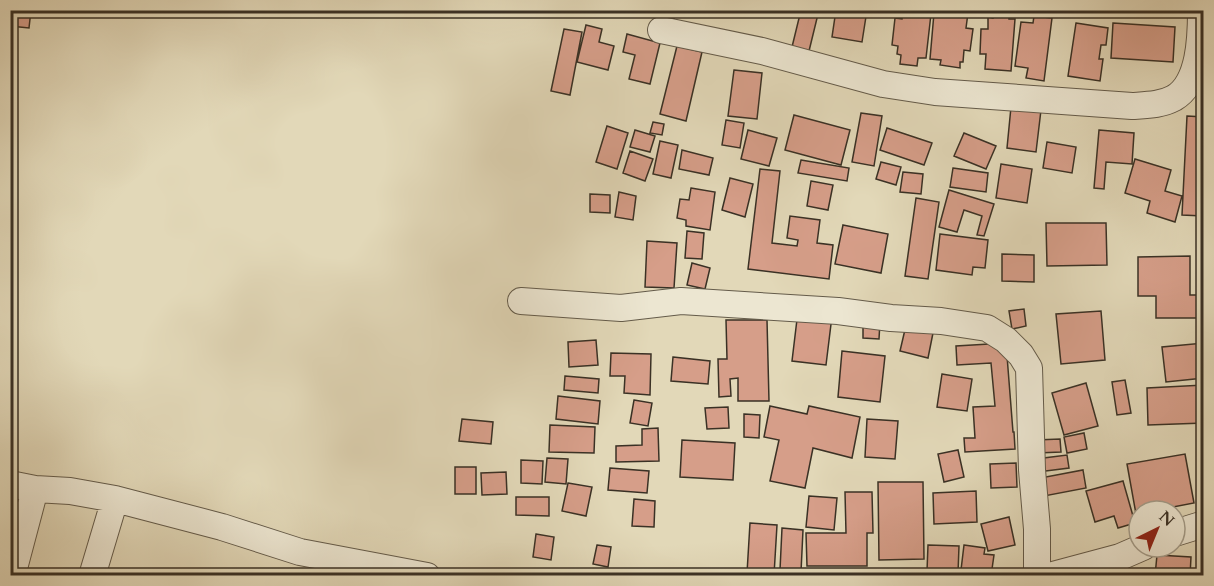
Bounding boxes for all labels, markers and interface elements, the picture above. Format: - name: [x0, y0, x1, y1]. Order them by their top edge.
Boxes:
- north arrow: [1127, 499, 1187, 559]
- text: N: [1154, 506, 1179, 532]

